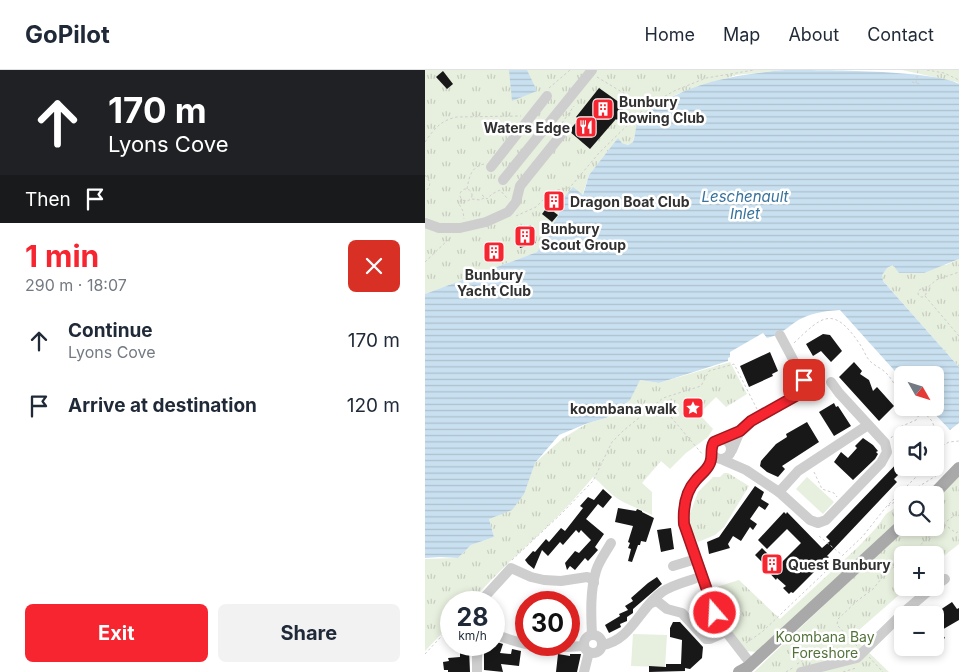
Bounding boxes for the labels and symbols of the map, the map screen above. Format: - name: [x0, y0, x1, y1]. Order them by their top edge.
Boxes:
- place label: Bunbury Rowing Club: [619, 93, 705, 126]
- building icon: Bunbury Rowing Club: [591, 97, 615, 121]
- restaurant icon: Waters Edge: [574, 115, 598, 139]
- place label: Waters Edge: [483, 119, 570, 136]
- water label: Leschenault Inlet: [702, 187, 789, 223]
- building icon: Dragon Boat Club: [542, 189, 566, 213]
- place label: Dragon Boat Club: [570, 193, 690, 210]
- place label: Bunbury Scout Group: [541, 220, 626, 253]
- building icon: Bunbury Scout Group: [513, 224, 537, 248]
- building icon: Bunbury Yacht Club: [482, 240, 506, 264]
- place label: Bunbury Yacht Club: [457, 266, 531, 299]
- pin: [783, 359, 825, 401]
- north arrow: [894, 366, 944, 416]
- place icon: koombana walk: [681, 396, 705, 420]
- place label: koombana walk: [570, 400, 678, 417]
- building icon: Quest Bunbury: [760, 552, 784, 576]
- place label: Quest Bunbury: [788, 556, 891, 573]
- position arrow: [688, 586, 740, 638]
- speed limit sign: 30: [515, 591, 580, 656]
- park label: Koombana Bay Foreshore: [775, 628, 875, 661]

